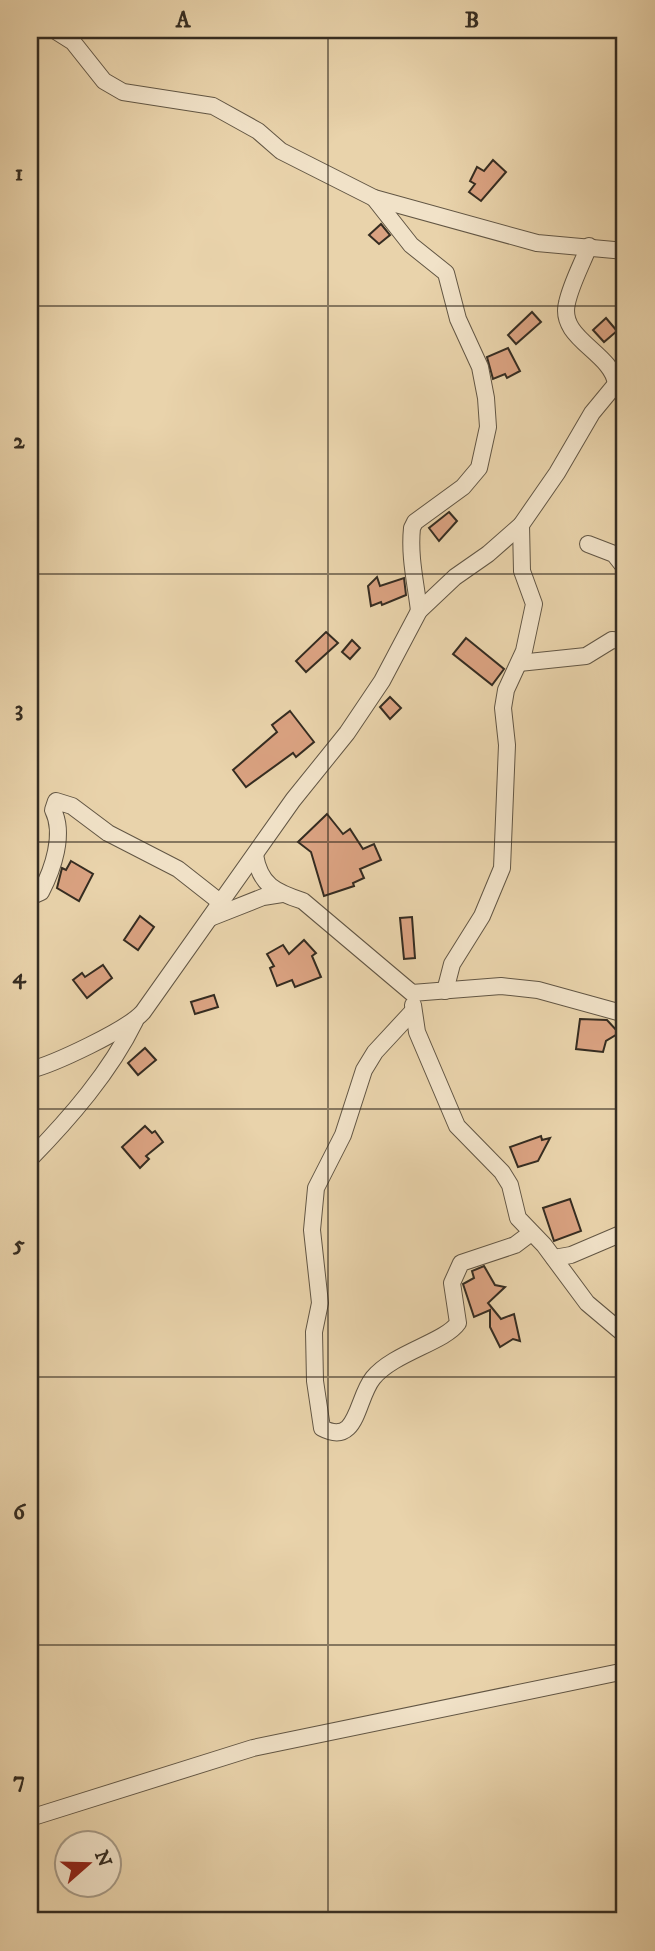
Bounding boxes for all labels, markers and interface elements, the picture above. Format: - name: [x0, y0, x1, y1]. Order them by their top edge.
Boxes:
- text: A: [175, 6, 192, 35]
- text: B: [465, 6, 479, 35]
- text: 1: [15, 159, 23, 188]
- text: 2: [13, 427, 25, 456]
- text: 3: [15, 695, 23, 724]
- text: 4: [12, 962, 27, 991]
- text: 5: [12, 1230, 25, 1259]
- text: 6: [13, 1498, 27, 1527]
- text: 7: [13, 1766, 25, 1795]
- north arrow: [52, 1828, 122, 1898]
- text: N: [89, 1847, 116, 1870]

